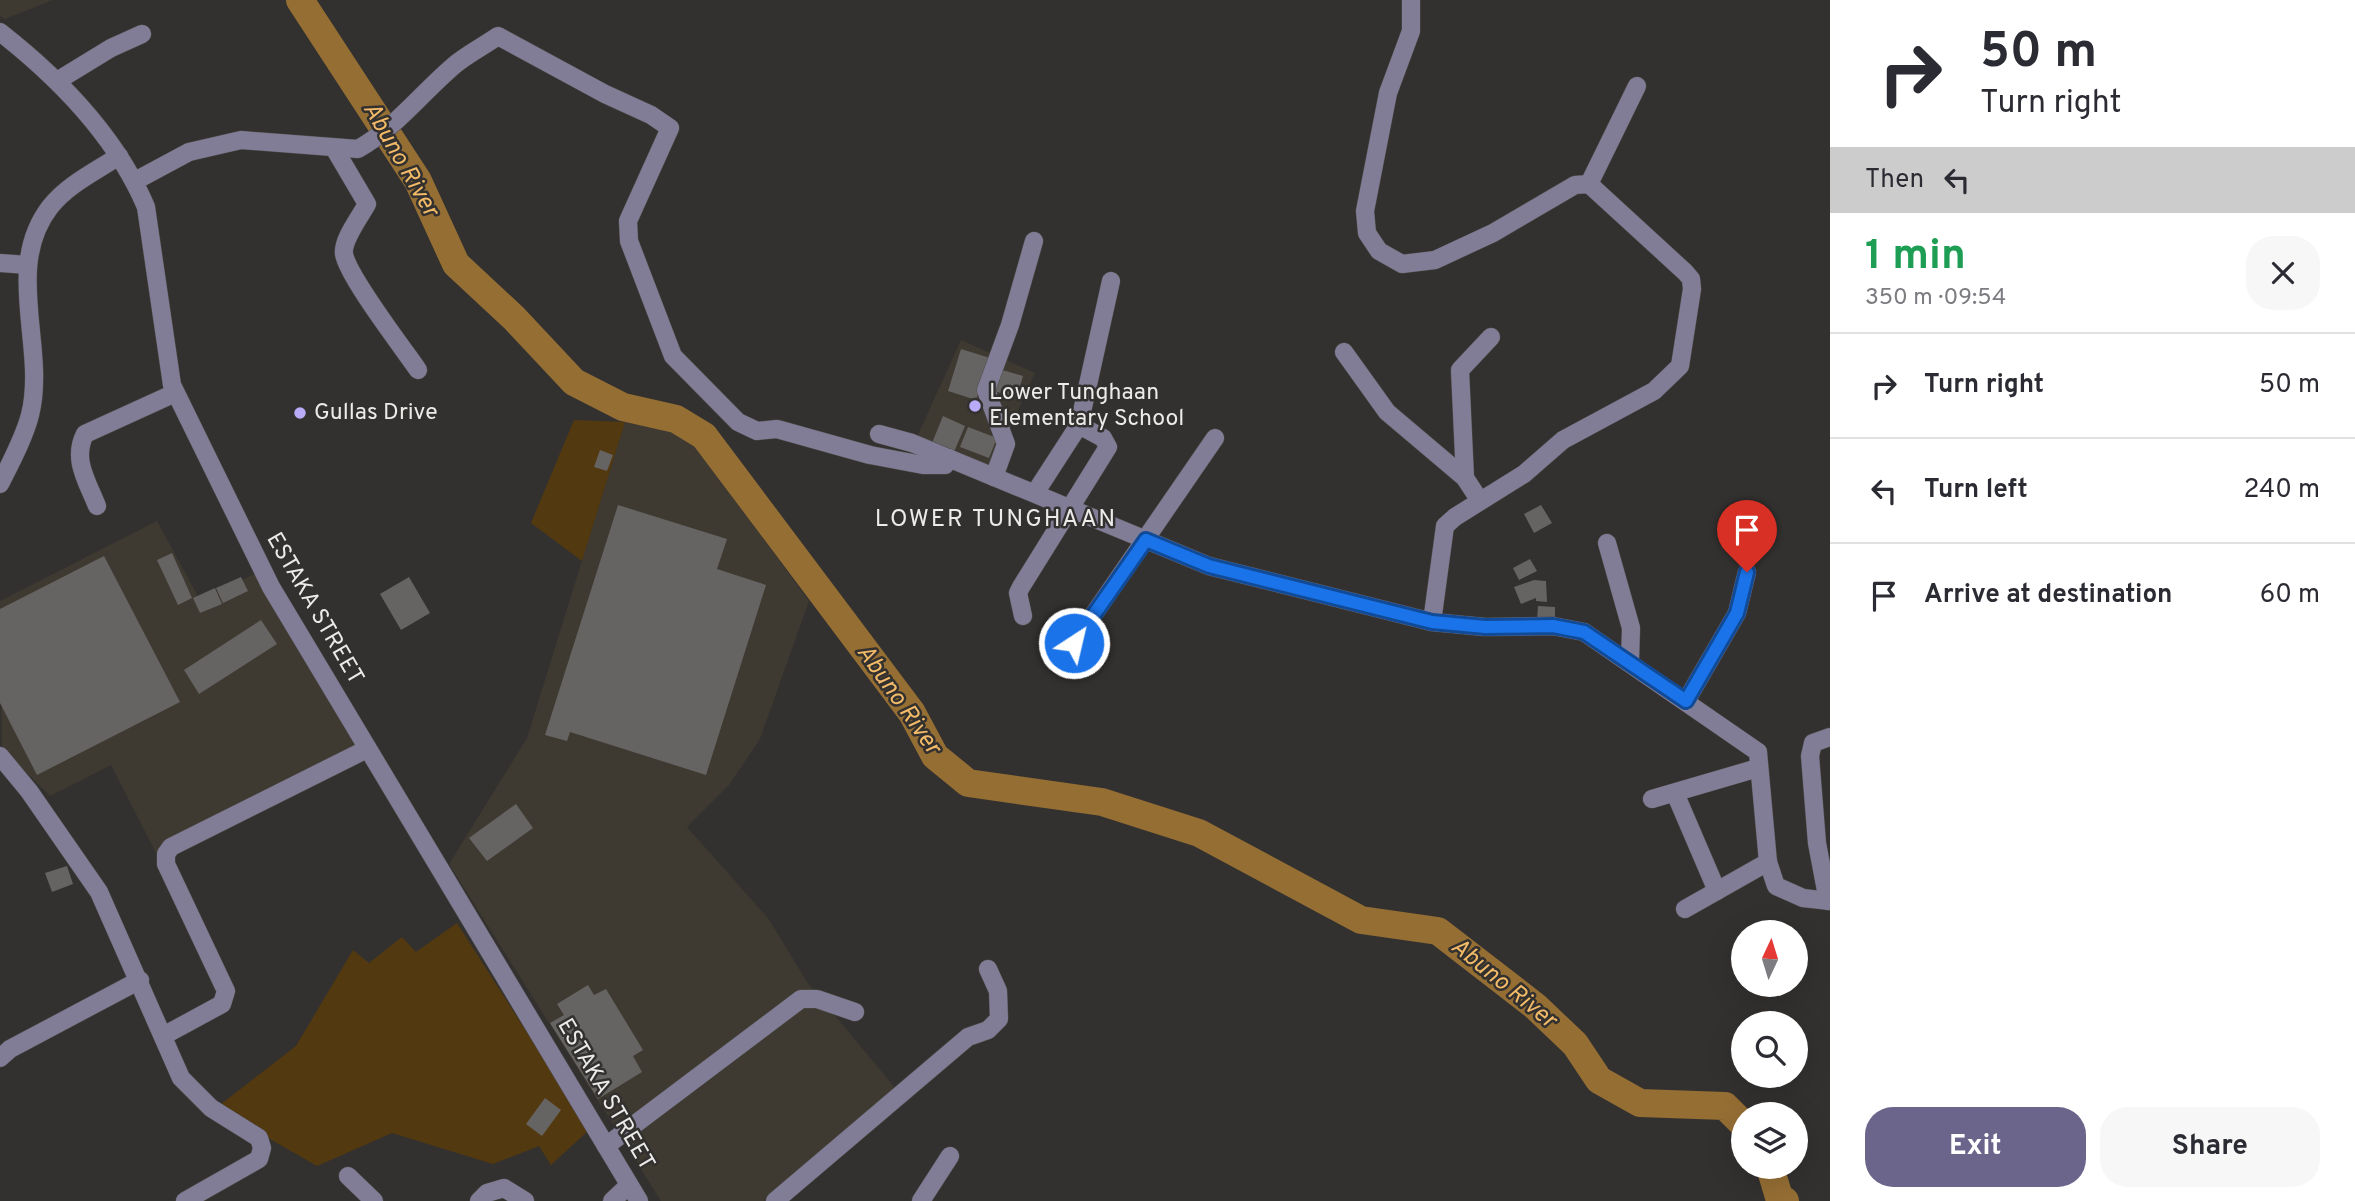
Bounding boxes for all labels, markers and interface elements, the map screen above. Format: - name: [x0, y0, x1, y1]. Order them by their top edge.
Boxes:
- text: 50 m: [1980, 23, 2097, 85]
- icon: right: [1865, 28, 1956, 119]
- text: Turn right: [1980, 84, 2122, 124]
- water label: Abuno River: [355, 97, 446, 224]
- icon: left: [1938, 161, 1976, 199]
- text: Then: [1865, 164, 1924, 197]
- text: 1 min: [1865, 231, 1966, 284]
- button: close: [2246, 236, 2320, 310]
- text: 350 m · 09:54: [1865, 284, 2006, 313]
- icon: right: [1865, 367, 1903, 405]
- text: Turn right: [1924, 369, 2044, 402]
- text: 50 m: [2259, 369, 2320, 402]
- place label: Lower Tunghaan Elementary School: [989, 379, 1184, 434]
- marker: Lower Tunghaan Elementary School: [967, 398, 983, 414]
- place label: Gullas Drive: [314, 399, 438, 428]
- marker: Gullas Drive: [292, 405, 308, 421]
- icon: left: [1865, 472, 1903, 510]
- text: Turn left: [1924, 474, 2028, 507]
- text: 240 m: [2243, 474, 2320, 507]
- pin: [1717, 500, 1777, 572]
- district label: LOWER TUNGHAAN: [875, 505, 1117, 535]
- icon: arrive: [1728, 511, 1766, 549]
- street label: ESTAKA STREET: [259, 528, 369, 690]
- icon: arrive: [1865, 577, 1903, 615]
- text: Arrive at destination: [1924, 579, 2172, 612]
- text: 60 m: [2260, 579, 2320, 612]
- position arrow: [1037, 606, 1111, 680]
- water label: Abuno River: [849, 639, 948, 762]
- north arrow: [1731, 920, 1808, 998]
- map controls: [1731, 920, 1808, 1179]
- water label: Abuno River: [1444, 932, 1563, 1037]
- button: search: [1731, 1011, 1808, 1088]
- street label: ESTAKA STREET: [550, 1014, 660, 1176]
- button: layers: [1731, 1102, 1808, 1179]
- button: Exit: [1865, 1107, 2086, 1187]
- button: Share: [2100, 1107, 2320, 1187]

